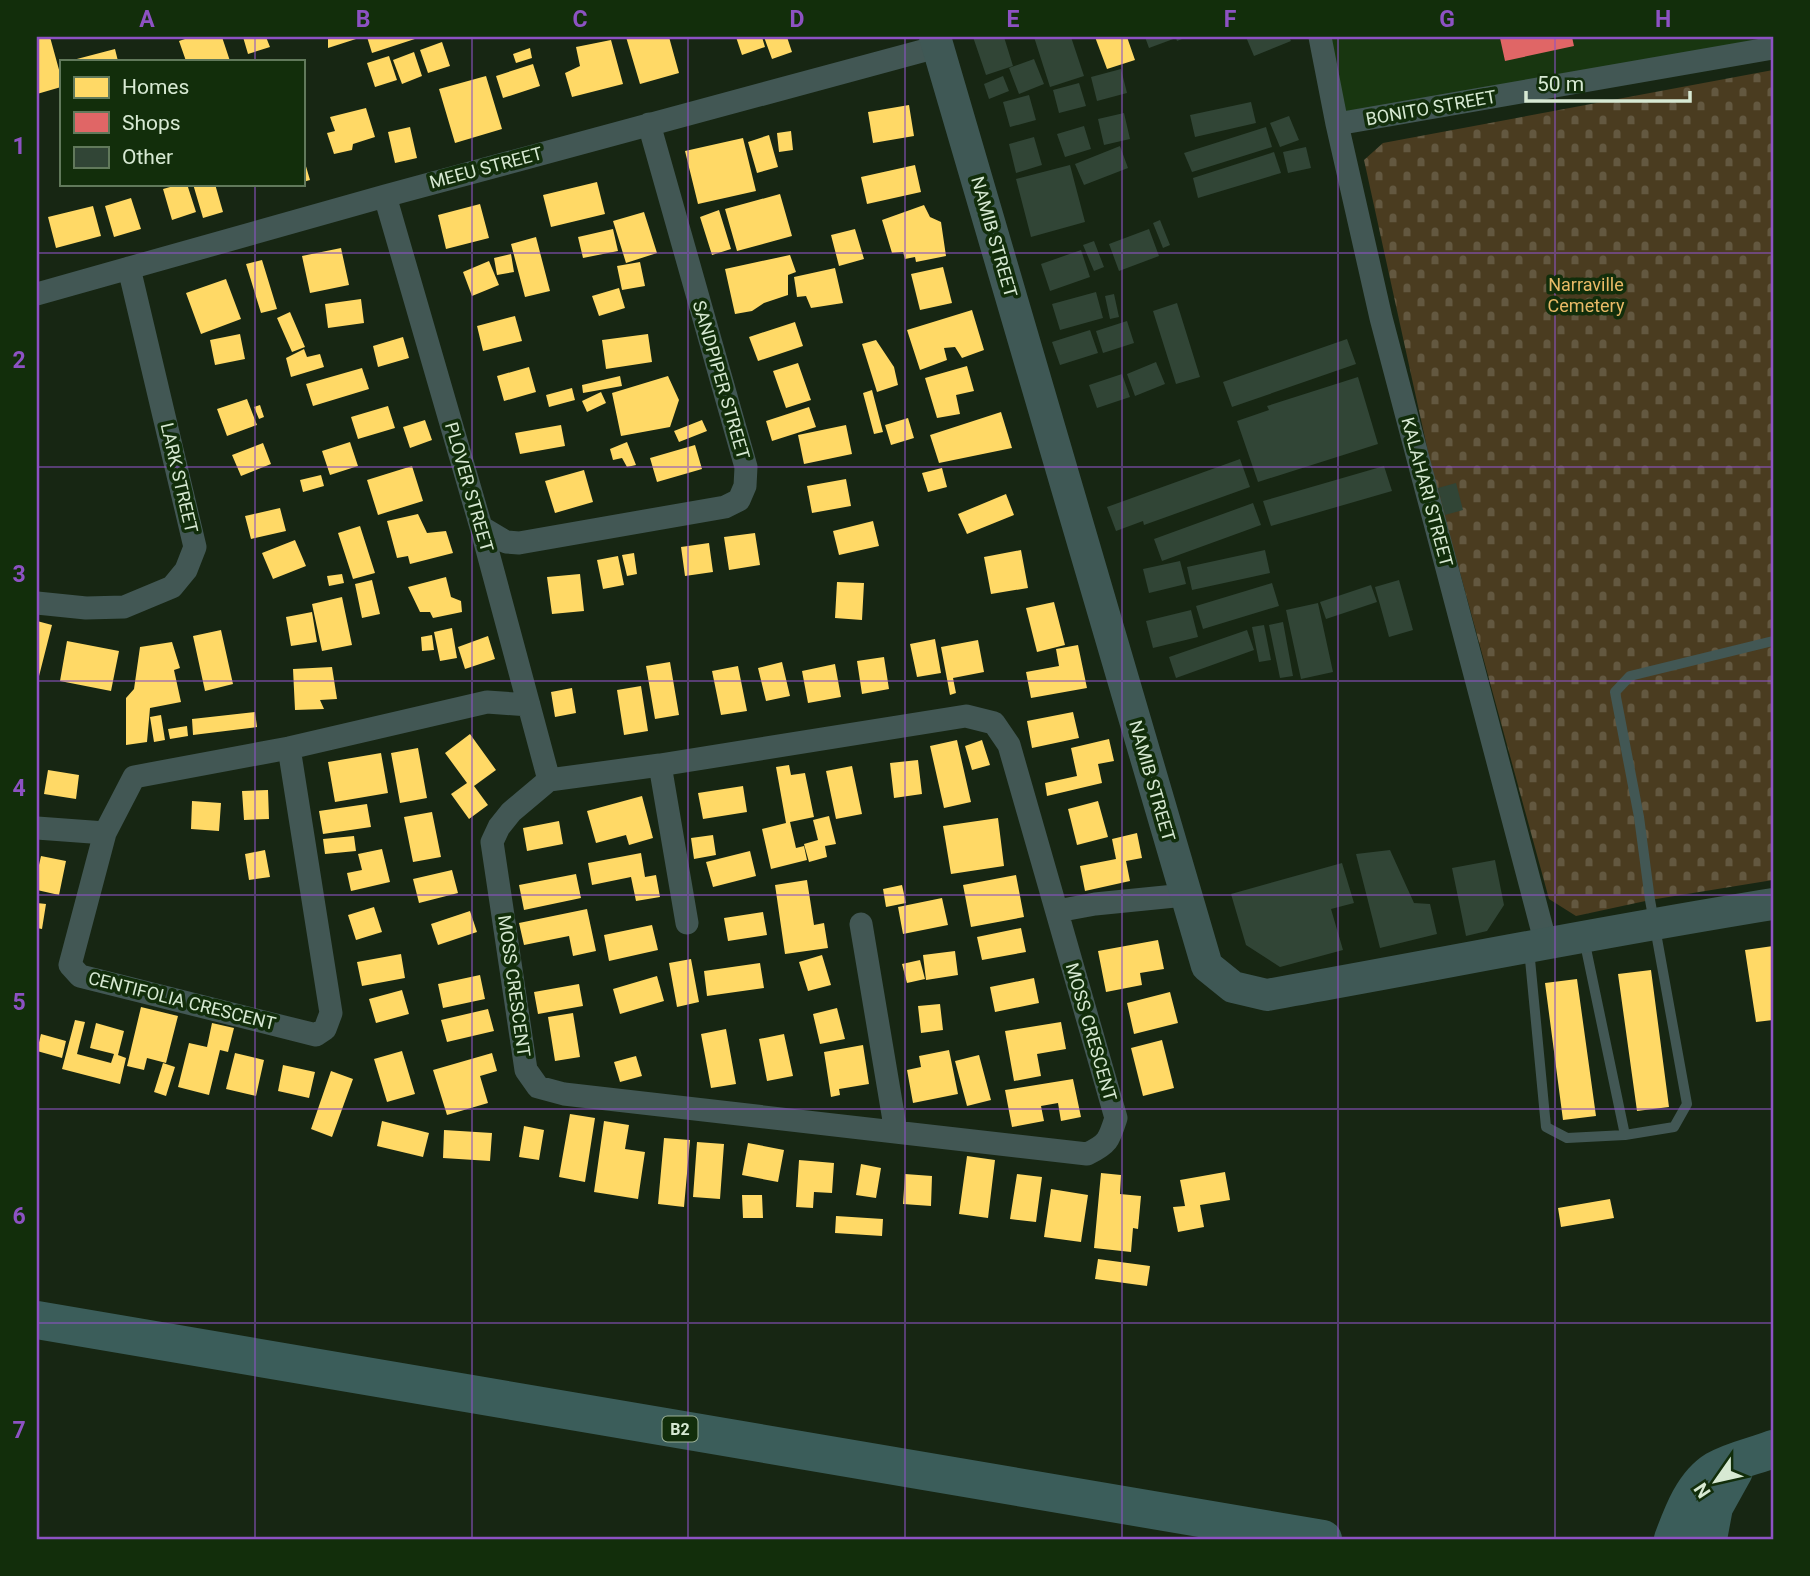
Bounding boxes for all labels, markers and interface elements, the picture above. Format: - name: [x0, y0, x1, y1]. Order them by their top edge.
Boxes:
- text: A: [139, 6, 155, 33]
- text: B: [356, 6, 370, 33]
- text: C: [572, 6, 588, 33]
- text: D: [790, 6, 804, 33]
- text: E: [1007, 6, 1020, 33]
- text: F: [1224, 6, 1237, 33]
- text: G: [1439, 6, 1455, 33]
- text: H: [1655, 6, 1671, 33]
- legend: [60, 60, 304, 186]
- scale bar: [1526, 60, 1691, 104]
- text: 50 m: [1537, 72, 1584, 96]
- text: Homes: [122, 75, 189, 99]
- street label: BONITO STREET: [1364, 86, 1498, 129]
- text: Shops: [122, 111, 181, 135]
- text: 1: [12, 133, 26, 160]
- street label: MEEU STREET: [427, 142, 545, 193]
- text: Other: [122, 145, 173, 169]
- street label: NAMIB STREET: [967, 174, 1022, 300]
- park label: Narraville Cemetery: [1548, 274, 1625, 316]
- street label: SANDPIPER STREET: [689, 298, 754, 462]
- text: 2: [12, 347, 26, 374]
- street label: KALAHARI STREET: [1397, 415, 1458, 569]
- street label: PLOVER STREET: [441, 420, 498, 554]
- street label: LARK STREET: [157, 421, 202, 535]
- text: 3: [12, 561, 26, 588]
- street label: NAMIB STREET: [1125, 718, 1180, 844]
- text: 4: [12, 775, 26, 802]
- street label: MOSS CRESCENT: [494, 914, 535, 1058]
- street label: MOSS CRESCENT: [1062, 960, 1121, 1104]
- street label: CENTIFOLIA CRESCENT: [86, 967, 278, 1034]
- text: 5: [12, 989, 26, 1016]
- text: 6: [12, 1203, 26, 1230]
- road number: B2: [662, 1416, 698, 1442]
- text: 7: [12, 1417, 26, 1444]
- north arrow: [1680, 1446, 1750, 1516]
- text: N: [1689, 1478, 1716, 1502]

